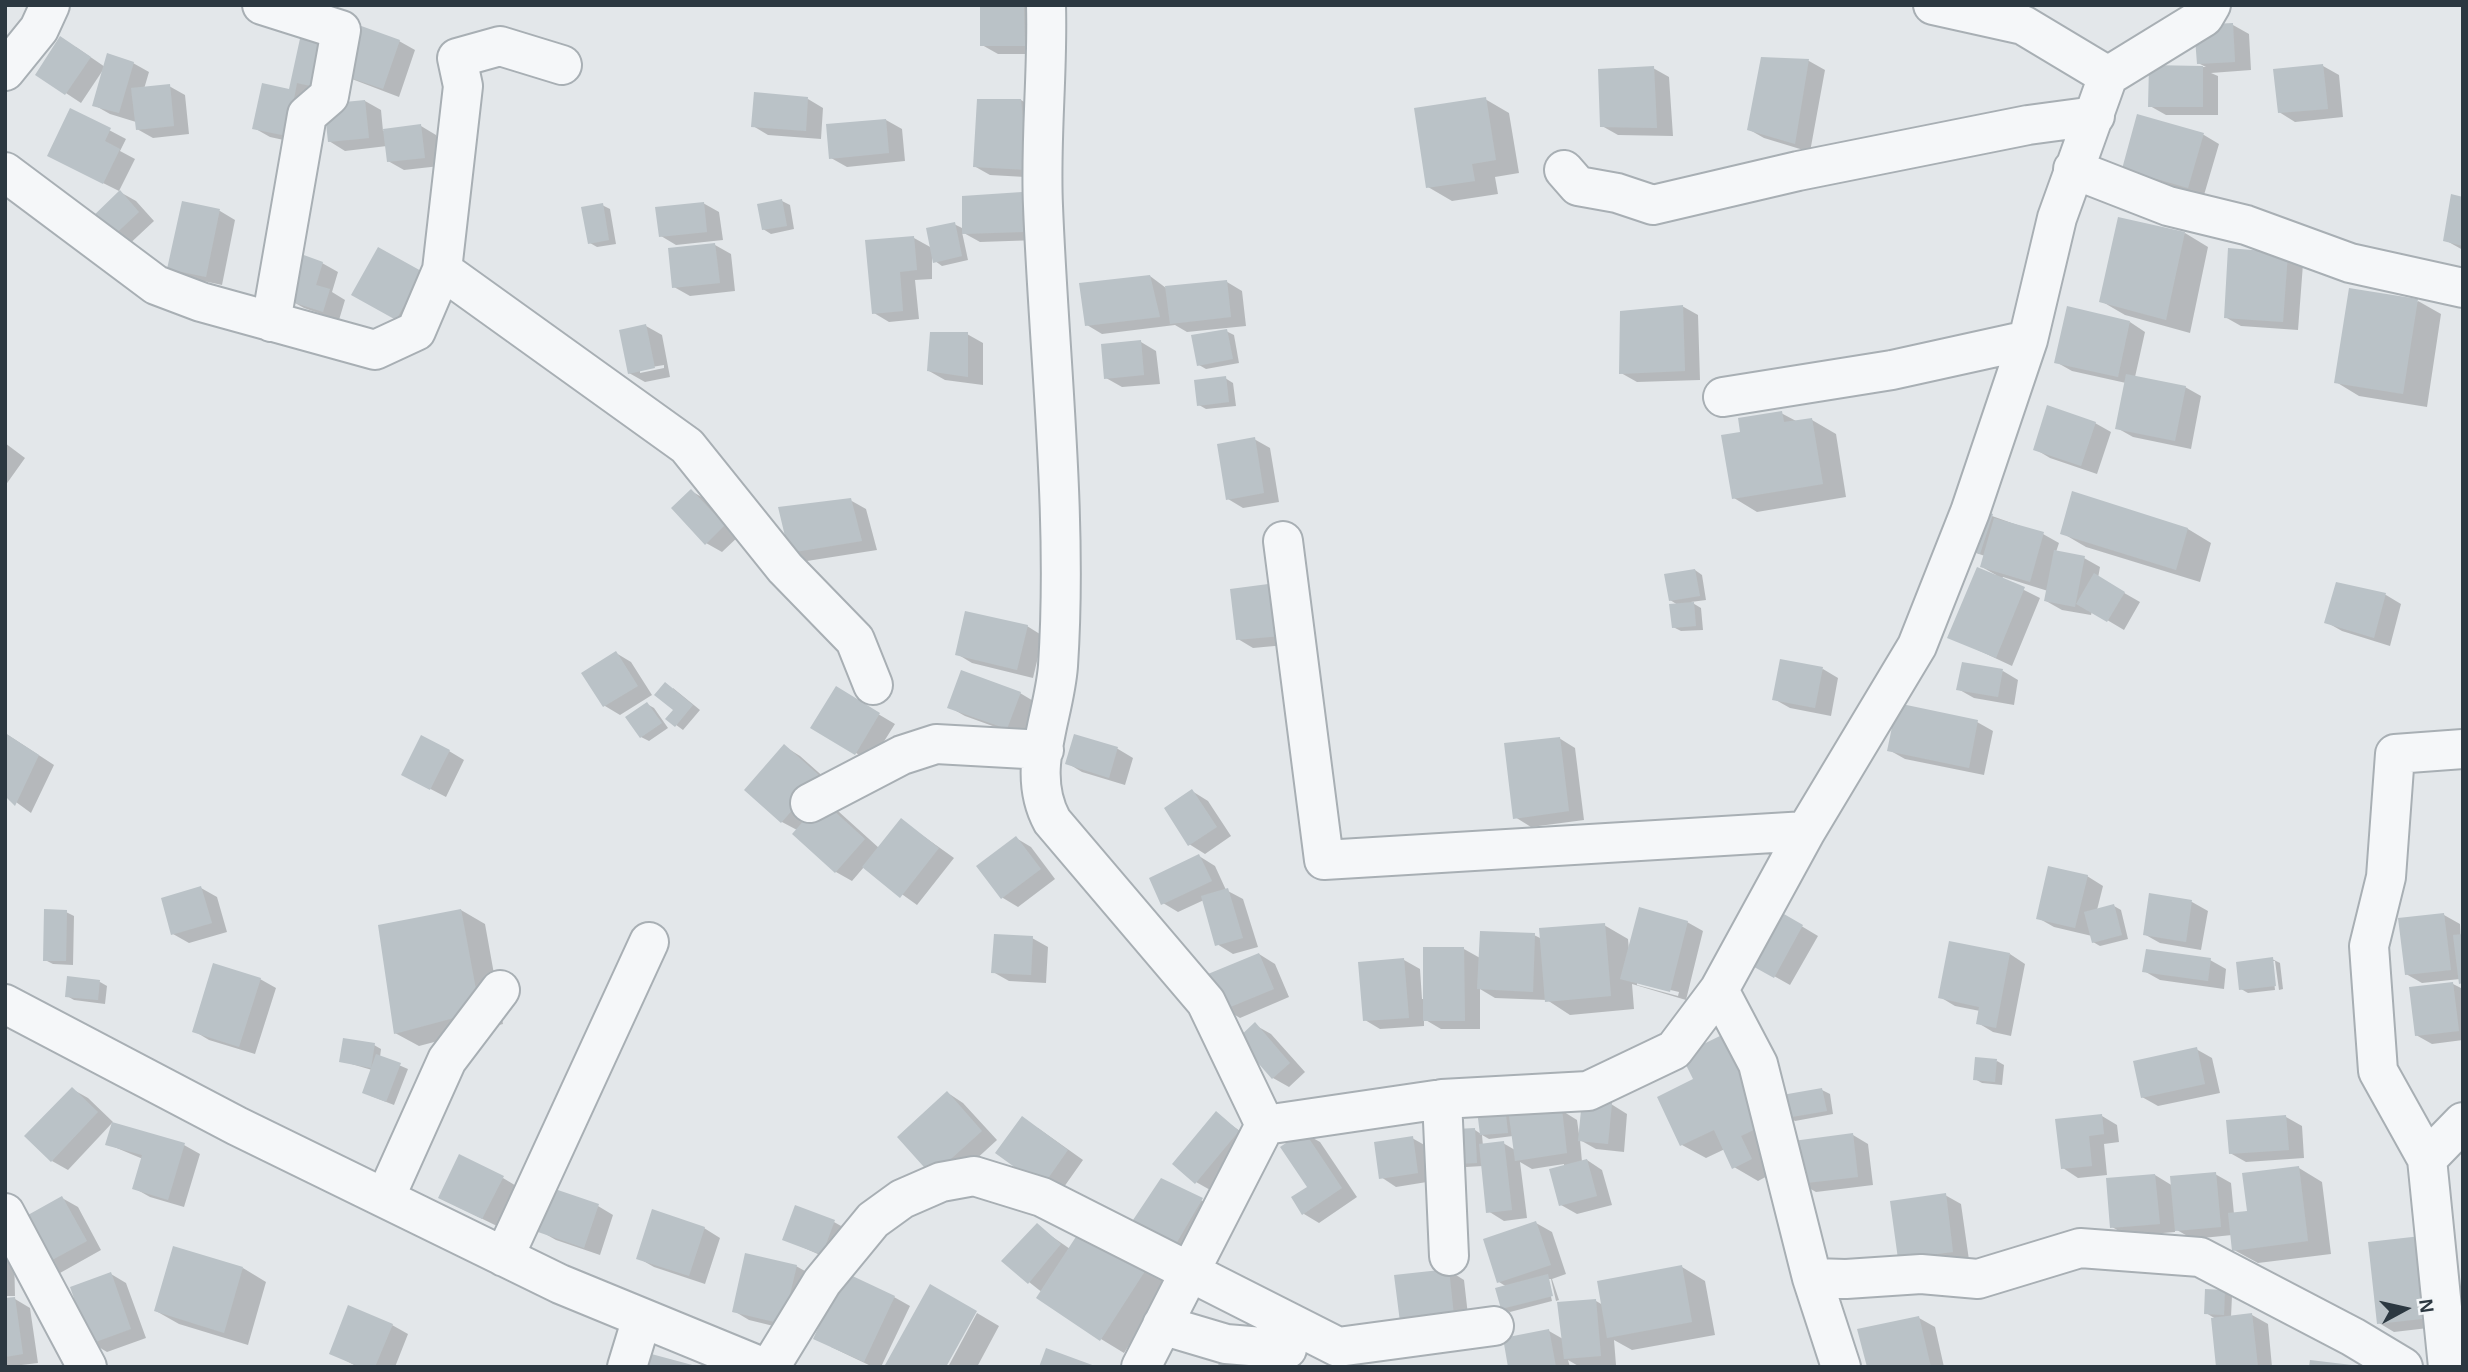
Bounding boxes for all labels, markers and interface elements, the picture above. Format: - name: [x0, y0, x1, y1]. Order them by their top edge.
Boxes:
- north arrow: [2370, 1274, 2440, 1344]
- text: N: [2415, 1298, 2438, 1314]

